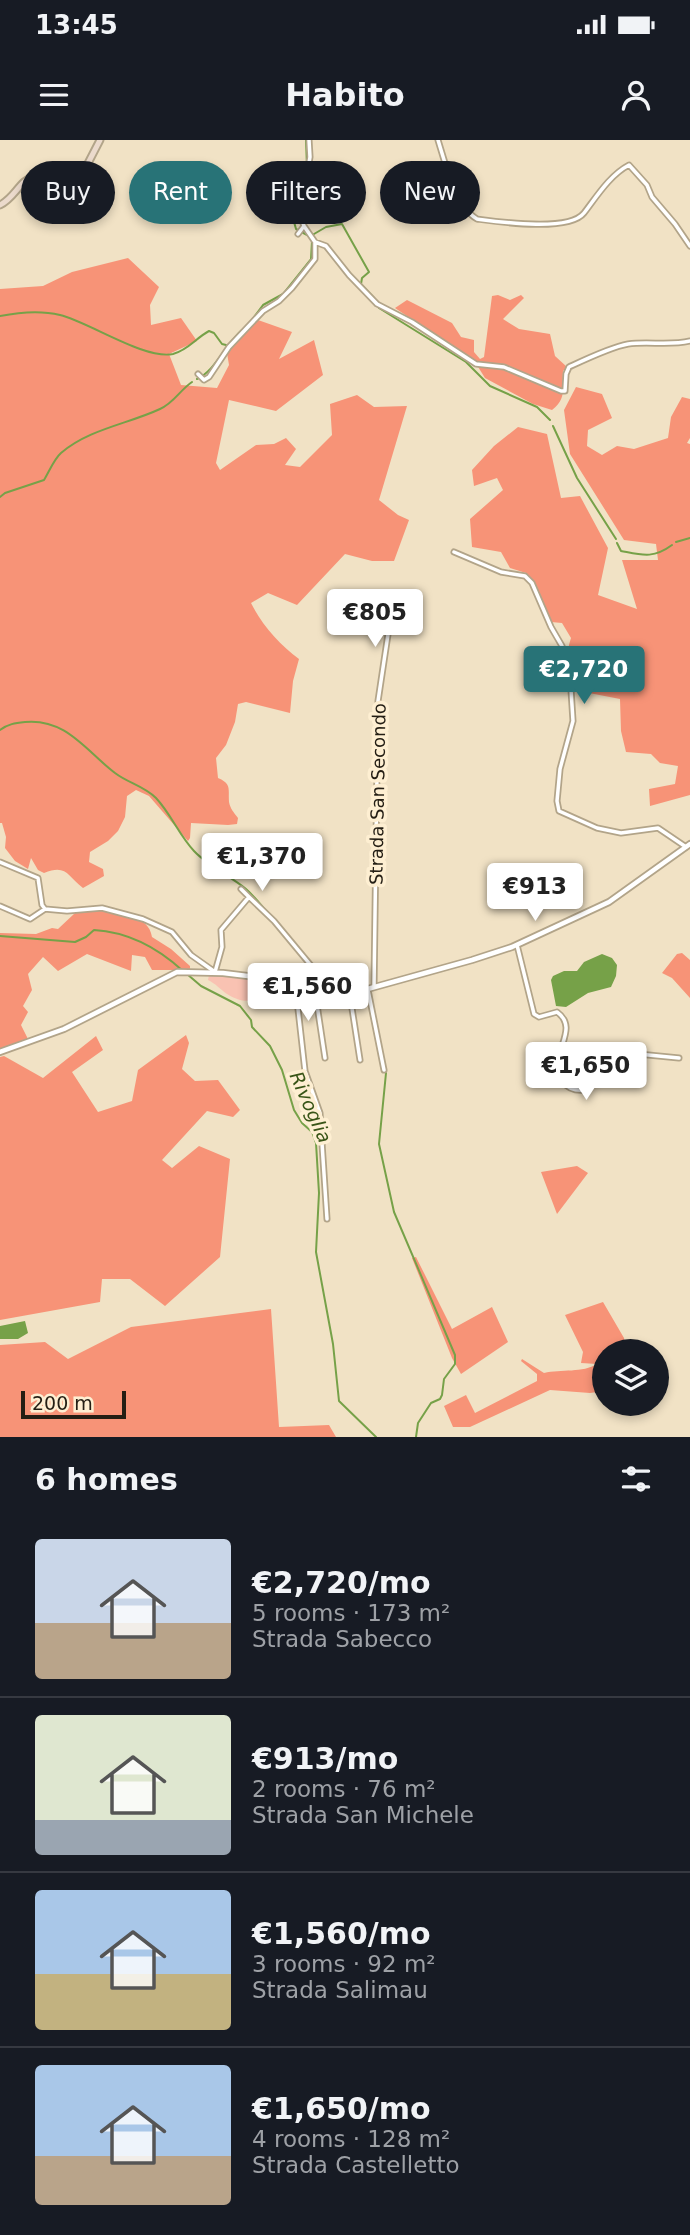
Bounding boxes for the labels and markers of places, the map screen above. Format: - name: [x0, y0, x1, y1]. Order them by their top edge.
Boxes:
- pin: €805: [334, 589, 416, 649]
- pin: €2,720: [527, 646, 641, 706]
- pin: €1,370: [205, 834, 319, 893]
- pin: €913: [494, 864, 576, 923]
- pin: €1,560: [251, 964, 365, 1023]
- pin: €1,650: [529, 1042, 643, 1102]

